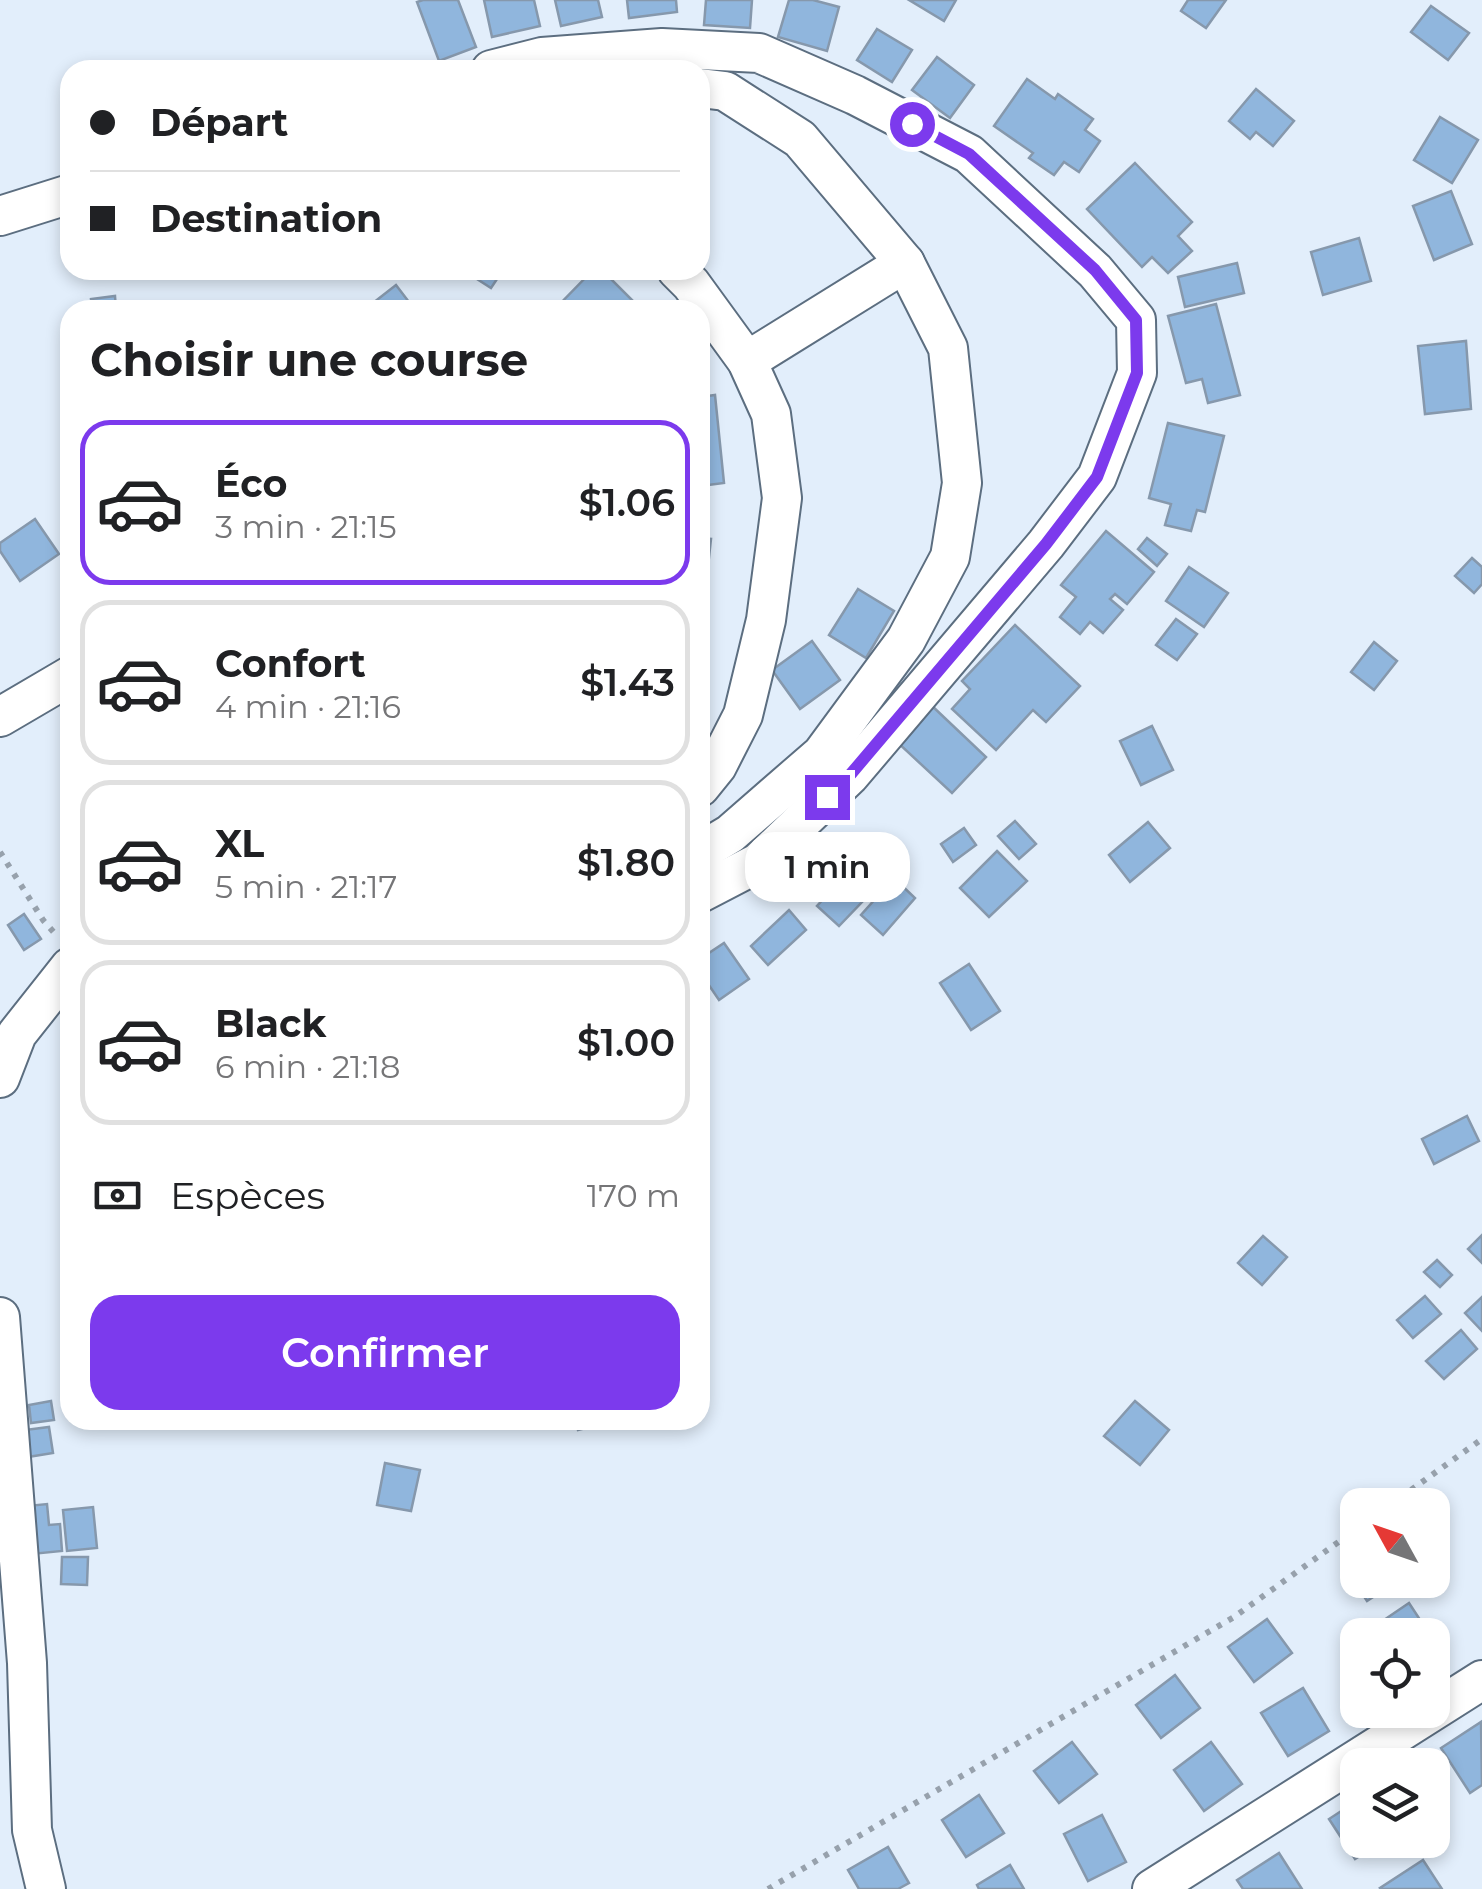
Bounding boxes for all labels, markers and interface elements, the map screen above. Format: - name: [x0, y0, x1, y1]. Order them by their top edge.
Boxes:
- text: Départ: [150, 99, 288, 146]
- route start: [890, 102, 935, 147]
- text: Destination: [150, 195, 382, 242]
- text: Choisir une course: [90, 332, 528, 387]
- icon: car: [95, 458, 185, 548]
- text: Éco: [215, 460, 287, 507]
- text: $1.06: [579, 479, 675, 526]
- text: 3 min · 21:15: [215, 507, 397, 546]
- icon: car: [95, 638, 185, 728]
- text: Confort: [215, 640, 366, 687]
- text: $1.43: [580, 659, 675, 706]
- text: 4 min · 21:16: [215, 687, 401, 726]
- route end: [805, 775, 850, 820]
- icon: car: [95, 818, 185, 908]
- text: XL: [215, 820, 264, 867]
- callout: 1 min: [744, 832, 910, 902]
- text: $1.80: [577, 839, 675, 886]
- text: 1 min: [785, 847, 870, 886]
- text: 5 min · 21:17: [215, 867, 397, 906]
- icon: car: [95, 998, 185, 1088]
- text: Black: [215, 1000, 326, 1047]
- text: $1.00: [577, 1019, 675, 1066]
- text: 6 min · 21:18: [215, 1047, 400, 1086]
- icon: cash: [90, 1168, 145, 1223]
- text: Espèces: [170, 1172, 325, 1219]
- text: 170 m: [587, 1176, 680, 1215]
- button: Confirmer: [90, 1295, 680, 1410]
- north arrow: [1340, 1488, 1450, 1598]
- map controls: [1340, 1488, 1450, 1858]
- button: locate: [1340, 1618, 1450, 1728]
- button: layers: [1340, 1748, 1450, 1858]

